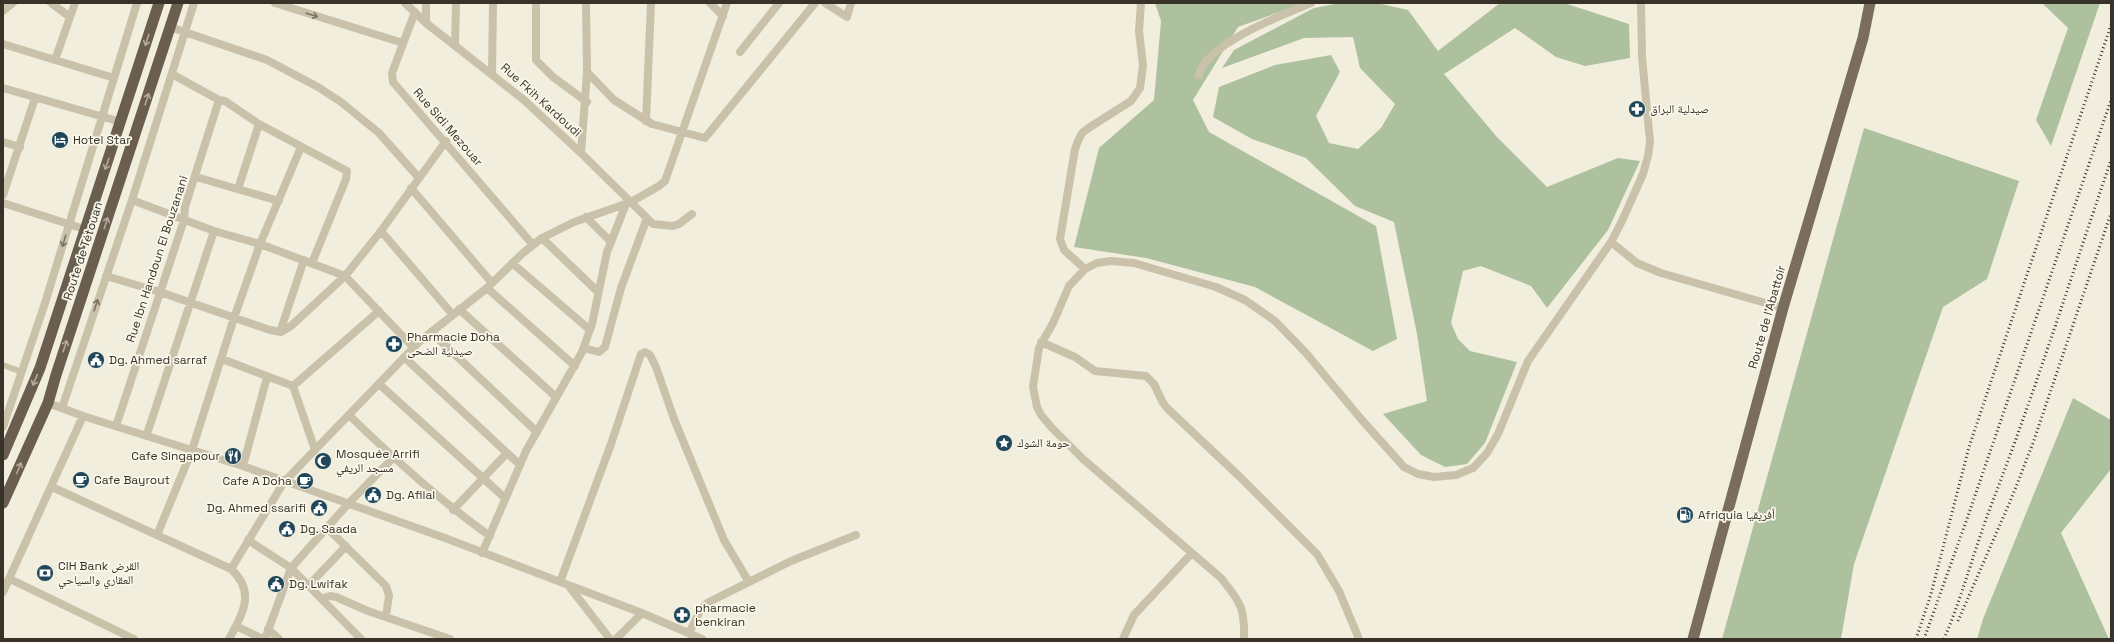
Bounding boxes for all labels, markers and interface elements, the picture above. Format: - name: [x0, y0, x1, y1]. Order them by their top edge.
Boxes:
- one-way arrow: [305, 12, 318, 19]
- one-way arrow: [143, 34, 150, 47]
- street label: Rue Fkih Kardoudi: [497, 60, 585, 140]
- street label: Rue Sidi Mezouar: [410, 85, 487, 170]
- one-way arrow: [143, 94, 151, 106]
- pharmacy icon: صيدلية البراق: [1627, 99, 1647, 119]
- place label: صيدلية البراق: [1650, 101, 1709, 117]
- hotel icon: Hotel Star: [50, 130, 70, 150]
- place label: Hotel Star: [73, 132, 131, 148]
- one-way arrow: [102, 157, 110, 169]
- street label: Rue Ibn Handoun El Bouzanani: [122, 174, 192, 344]
- street label: Route de Tétouan: [60, 200, 106, 302]
- one-way arrow: [103, 217, 110, 230]
- one-way arrow: [60, 234, 67, 247]
- street label: Route de l’Abattoir: [1745, 263, 1790, 371]
- one-way arrow: [93, 298, 100, 311]
- place label: Pharmacie Doha صيدلية الضحى: [407, 329, 500, 359]
- pharmacy icon: Pharmacie Doha صيدلية الضحى: [384, 334, 404, 354]
- one-way arrow: [62, 340, 69, 353]
- public building icon: Dg. Ahmed sarraf: [86, 350, 106, 370]
- place label: Dg. Ahmed sarraf: [109, 352, 207, 368]
- one-way arrow: [31, 374, 38, 386]
- place icon: حومة الشوك: [994, 433, 1014, 453]
- place label: حومة الشوك: [1017, 435, 1070, 451]
- restaurant icon: Cafe Singapour: [223, 446, 243, 466]
- place label: Mosquée Arrifi مسجد الريفي: [336, 446, 420, 478]
- place label: Cafe Singapour: [131, 448, 220, 464]
- mosque icon: Mosquée Arrifi مسجد الريفي: [313, 451, 333, 471]
- one-way arrow: [16, 462, 23, 474]
- cafe icon: Cafe Bayrout: [71, 470, 91, 490]
- cafe icon: Cafe A Doha: [295, 471, 315, 491]
- place label: Cafe Bayrout: [94, 472, 170, 488]
- place label: Cafe A Doha: [223, 473, 292, 489]
- public building icon: Dg. Afilal: [363, 485, 383, 505]
- place label: Dg. Afilal: [386, 487, 435, 503]
- public building icon: Dg. Ahmed ssarifi: [309, 498, 329, 518]
- place label: Dg. Ahmed ssarifi: [207, 500, 306, 516]
- fuel station icon: Afriquia أفريقيا: [1675, 505, 1695, 525]
- place label: Afriquia أفريقيا: [1698, 507, 1775, 523]
- public building icon: Dg. Saada: [277, 519, 297, 539]
- place label: Dg. Saada: [300, 521, 357, 537]
- place label: CIH Bank القرض العقاري والسياحي: [58, 558, 140, 590]
- bank icon: CIH Bank القرض العقاري والسياحي: [35, 563, 55, 583]
- public building icon: Dg. Lwifak: [266, 574, 286, 594]
- place label: Dg. Lwifak: [289, 576, 348, 592]
- place label: pharmacie benkiran: [695, 600, 756, 630]
- pharmacy icon: pharmacie benkiran: [672, 605, 692, 625]

